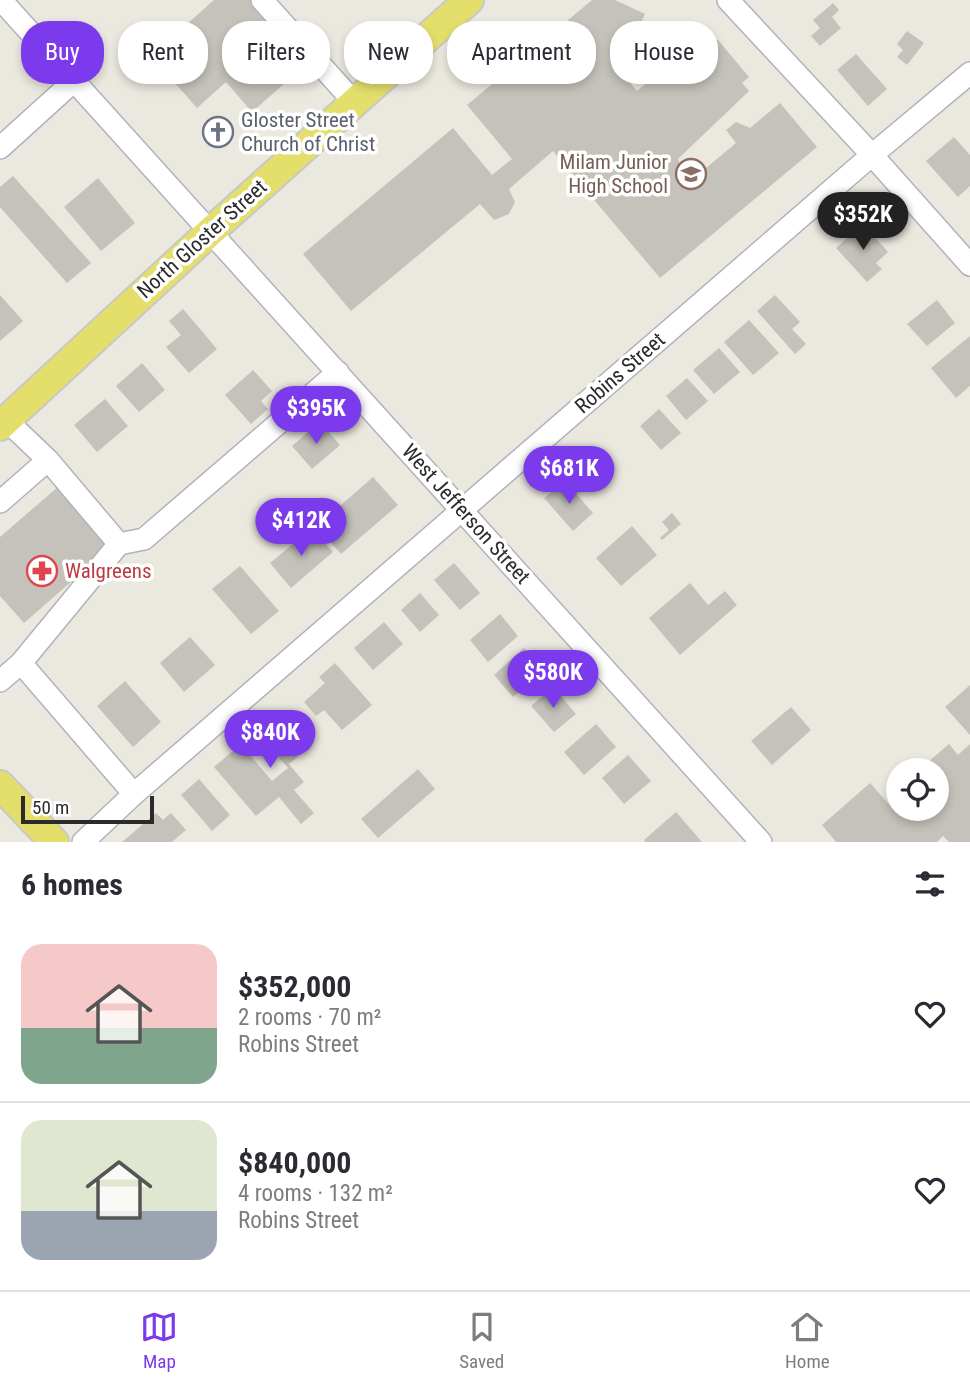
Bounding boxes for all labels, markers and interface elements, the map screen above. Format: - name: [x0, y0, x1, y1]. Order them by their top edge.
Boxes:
- chip: Buy: [21, 21, 104, 84]
- chip: Rent: [118, 21, 208, 84]
- chip: Filters: [222, 21, 330, 84]
- chip: New: [344, 21, 433, 84]
- chip: Apartment: [447, 21, 596, 84]
- chip: House: [610, 21, 718, 84]
- place label: Gloster Street Church of Christ: [241, 108, 375, 156]
- church icon: Gloster Street Church of Christ: [201, 115, 235, 149]
- place label: Milam Junior High School: [560, 150, 668, 198]
- school or university icon: Milam Junior High School: [674, 157, 708, 191]
- street label: North Gloster Street: [132, 175, 272, 303]
- pin: $352K: [814, 192, 912, 252]
- text: $352K: [833, 201, 893, 228]
- street label: Robins Street: [570, 328, 670, 418]
- pin: $395K: [267, 386, 365, 446]
- text: $395K: [286, 395, 346, 422]
- street label: West Jefferson Street: [397, 439, 535, 589]
- pin: $681K: [520, 447, 618, 506]
- text: $681K: [539, 455, 599, 482]
- pin: $412K: [252, 498, 350, 558]
- text: $412K: [271, 507, 331, 534]
- pharmacy icon: Walgreens: [25, 554, 59, 588]
- place label: Walgreens: [65, 559, 152, 583]
- pin: $580K: [504, 650, 602, 710]
- text: $580K: [523, 659, 583, 686]
- pin: $840K: [221, 710, 319, 770]
- text: $840K: [240, 719, 300, 746]
- map controls: [886, 758, 949, 821]
- button: locate: [886, 758, 949, 821]
- scale bar: [21, 793, 154, 825]
- text: 50 m: [32, 796, 69, 819]
- icon: filters: [911, 865, 949, 903]
- text: 6 homes: [21, 867, 123, 902]
- text: $352,000: [238, 969, 351, 1004]
- icon: home: [77, 972, 161, 1056]
- icon: heart: [911, 995, 949, 1033]
- text: 2 rooms · 70 m²: [238, 1004, 381, 1031]
- text: Robins Street: [238, 1031, 359, 1058]
- text: $840,000: [238, 1145, 351, 1180]
- icon: home: [77, 1148, 161, 1232]
- icon: heart: [911, 1171, 949, 1209]
- text: 4 rooms · 132 m²: [238, 1180, 393, 1207]
- text: Robins Street: [238, 1207, 359, 1234]
- tab: Map: [140, 1308, 178, 1373]
- tab: Saved: [459, 1308, 504, 1373]
- tab: Home: [785, 1308, 830, 1373]

